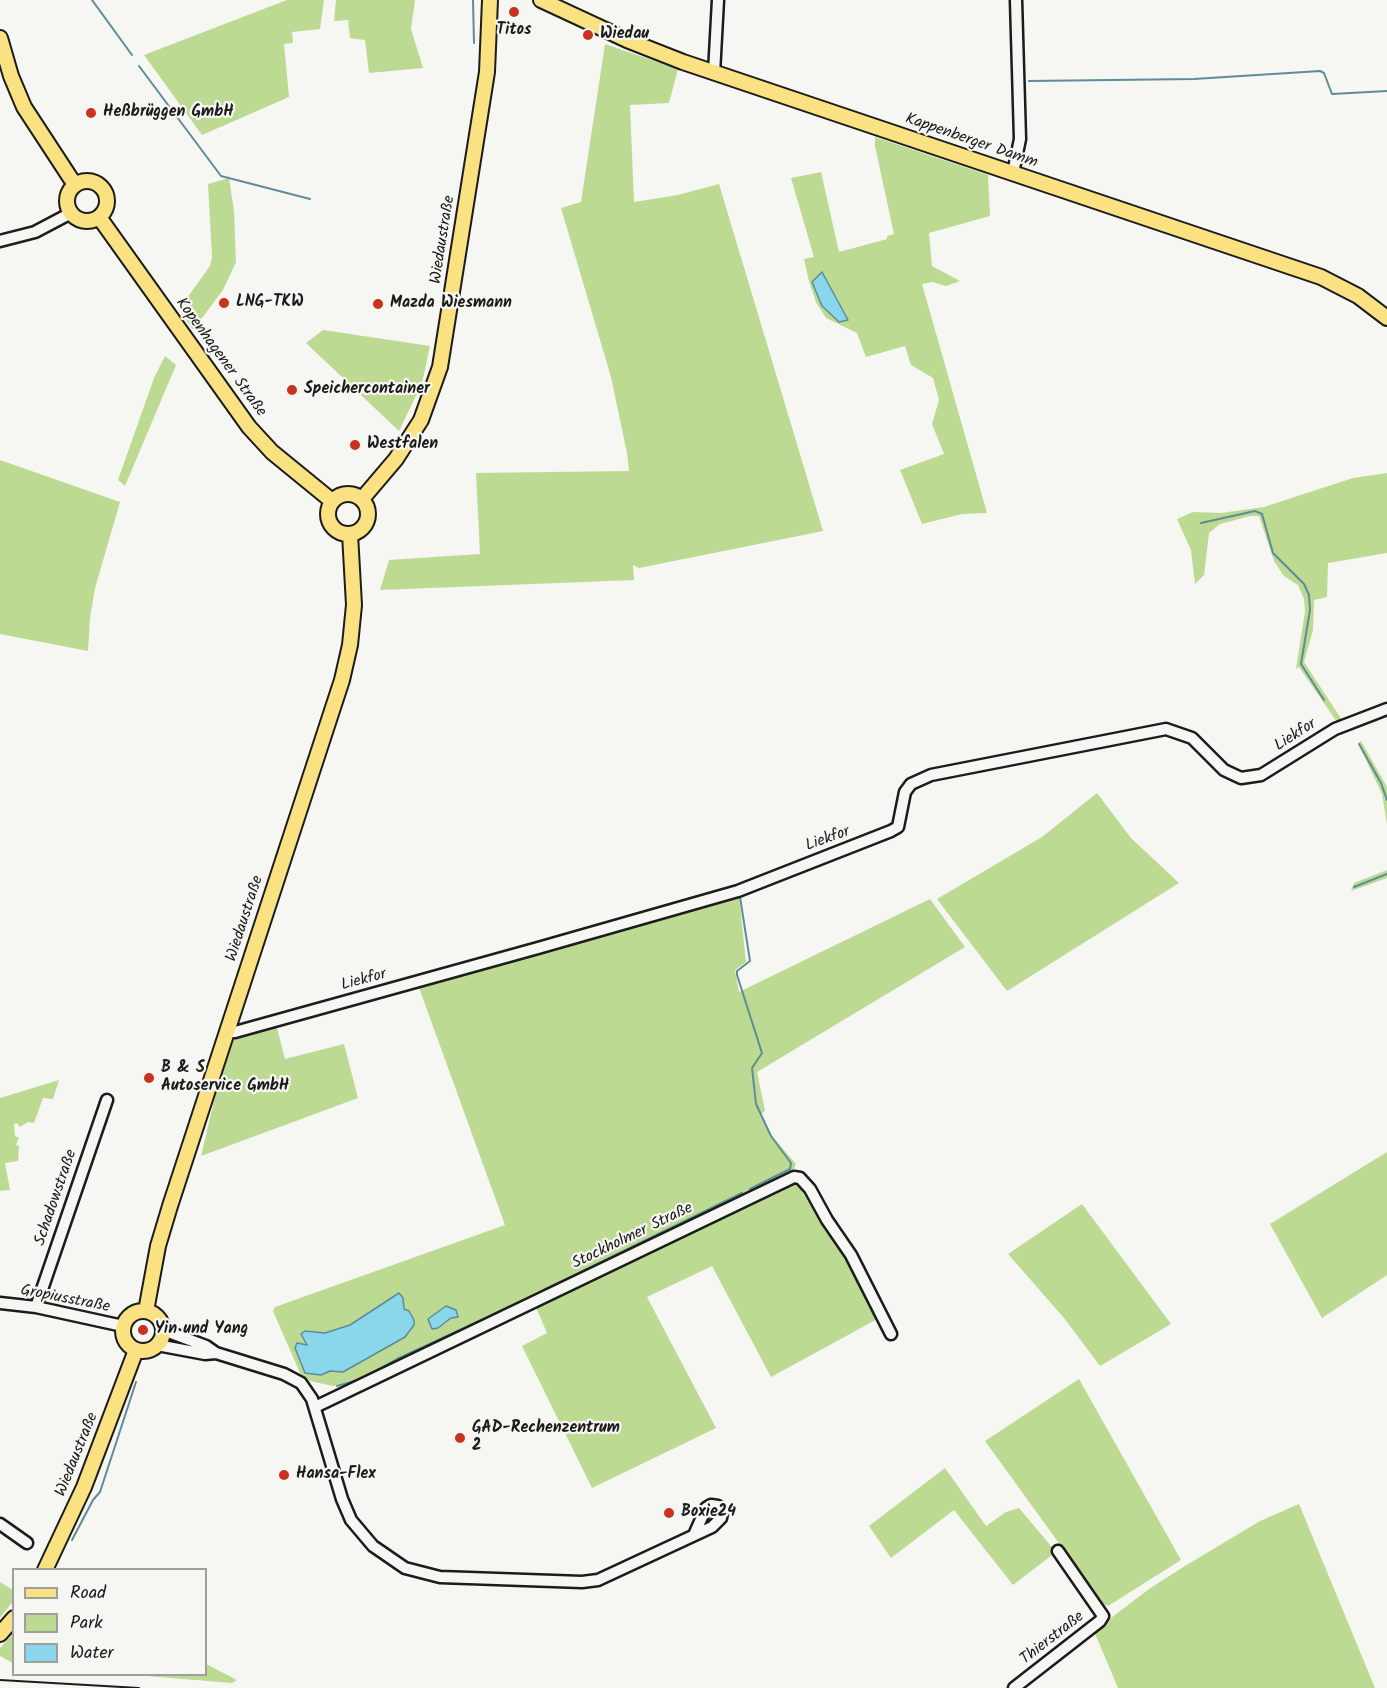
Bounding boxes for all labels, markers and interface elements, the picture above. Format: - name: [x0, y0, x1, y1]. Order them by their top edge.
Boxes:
- marker: Titos: [507, 5, 521, 19]
- place label: Titos: [497, 21, 531, 41]
- place label: Wiedau: [600, 25, 649, 45]
- marker: Wiedau: [581, 28, 595, 42]
- place label: Heßbrüggen GmbH: [103, 103, 234, 123]
- marker: Heßbrüggen GmbH: [84, 106, 98, 120]
- street label: Kappenberger Damm: [902, 110, 1040, 174]
- street label: Wiedaustraße: [428, 195, 460, 285]
- place label: LNG-TKW: [236, 293, 304, 313]
- place label: Mazda Wiesmann: [390, 294, 512, 314]
- street label: Kopenhagener Straße: [170, 295, 270, 421]
- marker: LNG-TKW: [217, 296, 231, 310]
- marker: Mazda Wiesmann: [371, 297, 385, 311]
- place label: Speichercontainer: [304, 380, 430, 400]
- marker: Speichercontainer: [285, 383, 299, 397]
- place label: Westfalen: [367, 435, 438, 455]
- marker: Westfalen: [348, 438, 362, 452]
- street label: Liekfor: [1272, 715, 1320, 757]
- street label: Liekfor: [803, 823, 853, 857]
- street label: Wiedaustraße: [223, 874, 269, 964]
- street label: Liekfor: [339, 966, 389, 996]
- place label: B & S Autoservice GmbH: [161, 1059, 289, 1097]
- marker: B & S Autoservice GmbH: [142, 1071, 156, 1085]
- street label: Schadowstraße: [32, 1148, 82, 1248]
- street label: Stockholmer Straße: [569, 1199, 697, 1275]
- street label: Gropiusstraße: [19, 1282, 111, 1318]
- place label: Yin und Yang: [155, 1320, 248, 1340]
- marker: Yin und Yang: [136, 1323, 150, 1337]
- street label: Wiedaustraße: [52, 1410, 104, 1500]
- place label: GAD-Rechenzentrum 2: [472, 1419, 620, 1457]
- marker: GAD-Rechenzentrum 2: [453, 1431, 467, 1445]
- place label: Hansa-Flex: [296, 1465, 376, 1485]
- marker: Hansa-Flex: [277, 1468, 291, 1482]
- place label: Boxie24: [681, 1503, 736, 1523]
- marker: Boxie24: [662, 1506, 676, 1520]
- legend: [12, 1568, 207, 1676]
- text: Road: [70, 1579, 106, 1608]
- street label: Thierstraße: [1017, 1608, 1089, 1670]
- text: Park: [70, 1609, 103, 1638]
- text: Water: [70, 1639, 114, 1668]

